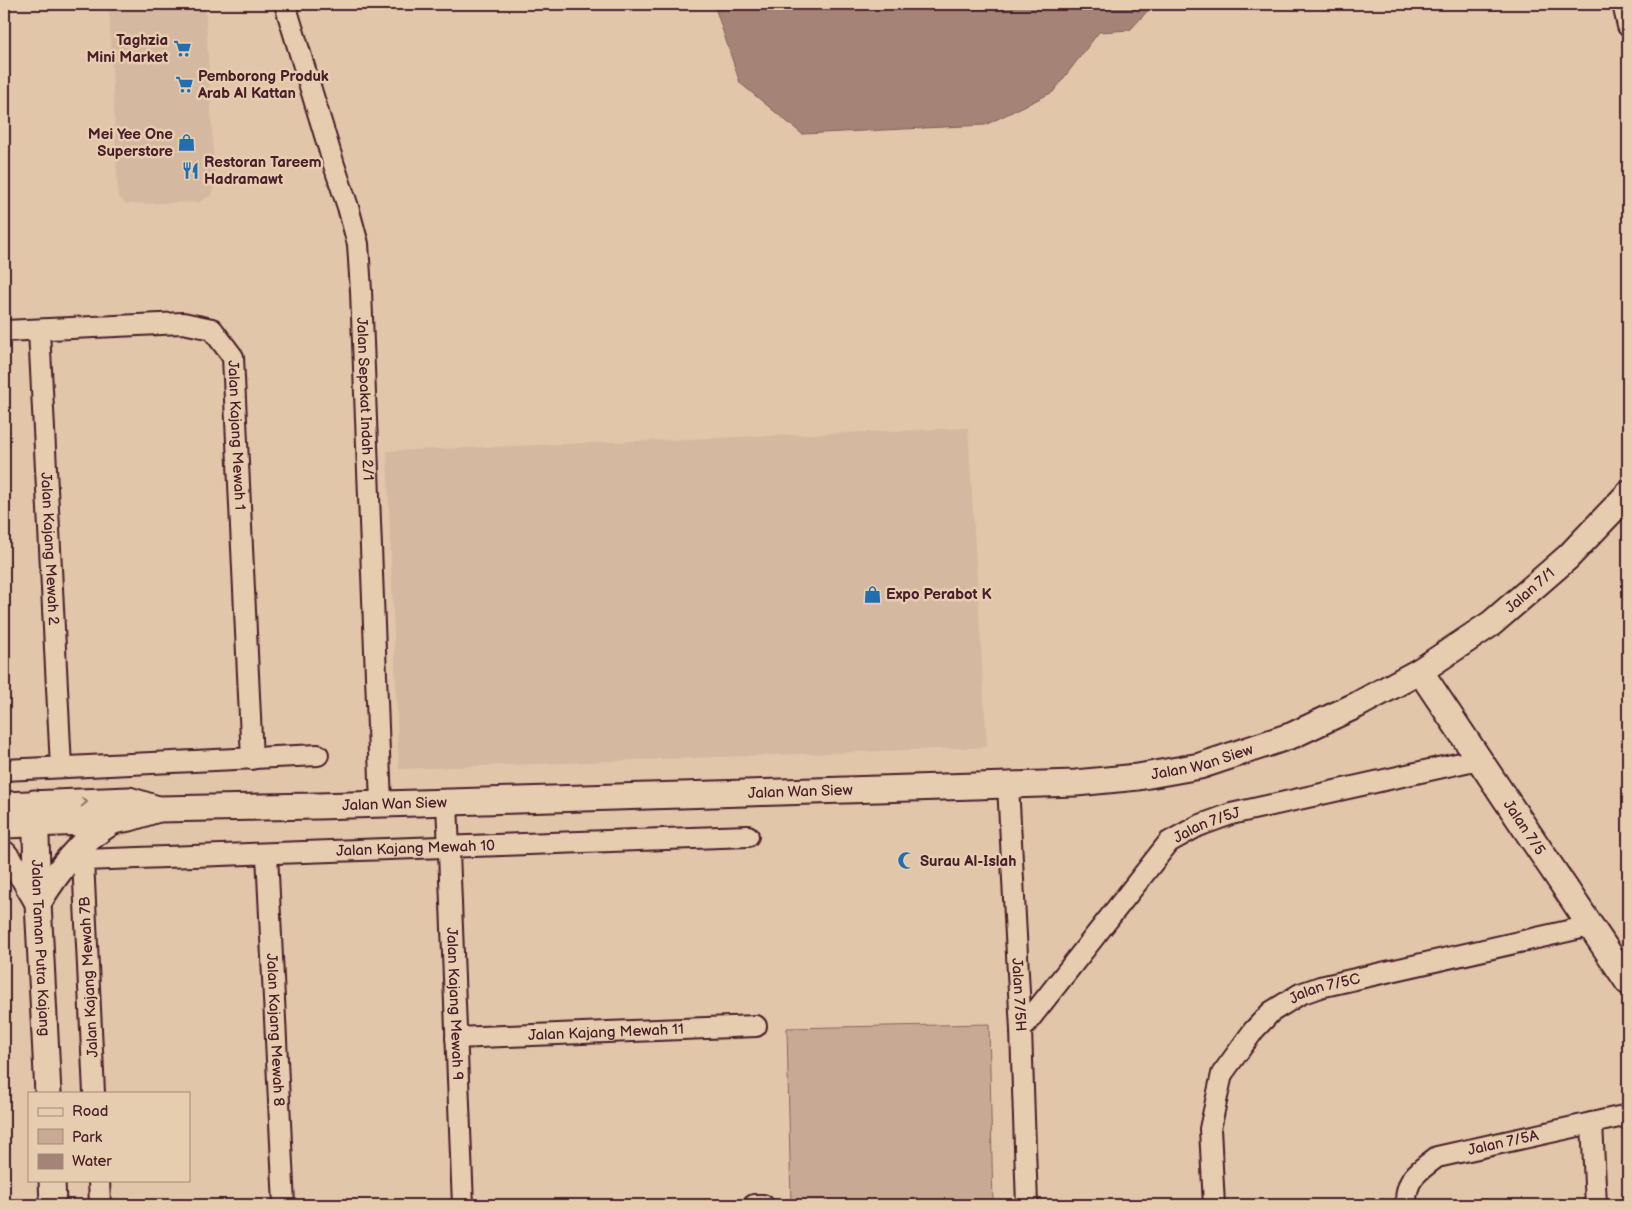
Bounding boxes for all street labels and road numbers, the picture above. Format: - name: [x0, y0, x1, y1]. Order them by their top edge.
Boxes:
- street label: Jalan Sepakat Indah 2/1: [353, 317, 378, 481]
- street label: Jalan Kajang Mewah 1: [224, 360, 250, 511]
- street label: Jalan Kajang Mewah 2: [37, 472, 63, 626]
- street label: Jalan 7/1: [1501, 563, 1559, 617]
- street label: Jalan Wan Siew: [1150, 739, 1255, 784]
- street label: Jalan Wan Siew: [748, 780, 853, 802]
- street label: Jalan Wan Siew: [342, 793, 447, 815]
- street label: Jalan 7/5: [1499, 796, 1550, 859]
- street label: Jalan 7/5J: [1170, 803, 1243, 847]
- street label: Jalan Kajang Mewah 10: [336, 836, 495, 860]
- street label: Jalan Taman Putra Kajang: [27, 859, 54, 1037]
- street label: Jalan Kajang Mewah 7B: [75, 896, 103, 1058]
- street label: Jalan Kajang Mewah 9: [442, 927, 468, 1081]
- street label: Jalan Kajang Mewah 8: [262, 953, 289, 1107]
- street label: Jalan 7/5H: [1008, 957, 1031, 1032]
- street label: Jalan 7/5C: [1285, 969, 1362, 1008]
- street label: Jalan Kajang Mewah 11: [528, 1019, 684, 1045]
- street label: Jalan 7/5A: [1466, 1125, 1541, 1159]

